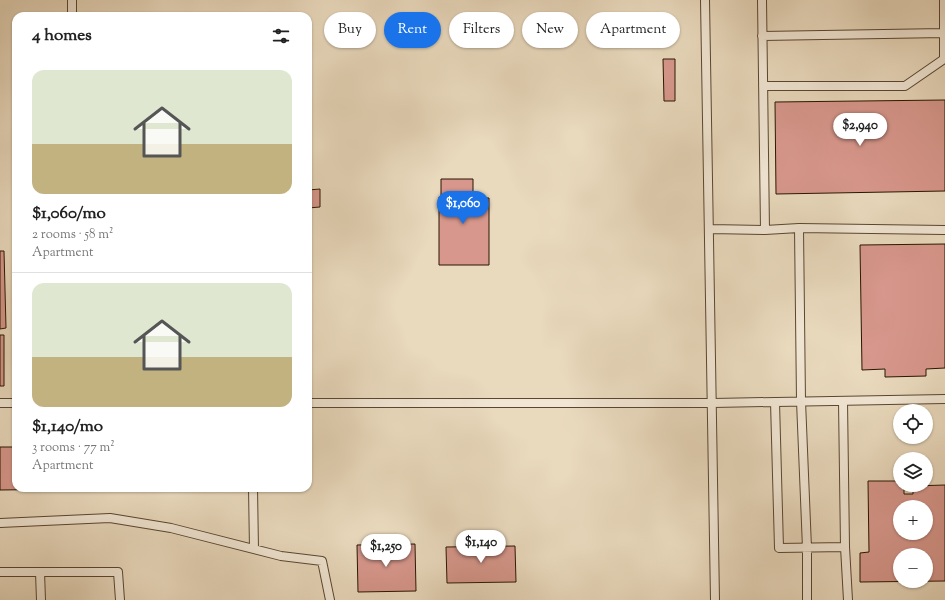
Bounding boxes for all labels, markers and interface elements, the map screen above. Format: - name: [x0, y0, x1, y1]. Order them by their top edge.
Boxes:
- chip: Buy: [324, 12, 376, 48]
- chip: Rent: [384, 12, 441, 48]
- chip: Filters: [449, 12, 514, 48]
- chip: New: [522, 12, 578, 48]
- chip: Apartment: [586, 12, 680, 48]
- text: 4 homes: [32, 24, 92, 48]
- icon: filters: [270, 25, 292, 47]
- icon: home: [126, 96, 198, 168]
- pin: $2,940: [827, 113, 893, 147]
- text: $2,940: [842, 117, 878, 135]
- pin: $1,060: [430, 191, 496, 225]
- text: $1,060: [446, 195, 480, 213]
- text: $1,060/mo: [32, 202, 106, 226]
- text: 2 rooms · 58 m²: [32, 226, 113, 244]
- text: Apartment: [32, 244, 93, 262]
- icon: home: [126, 309, 198, 381]
- map controls: [893, 404, 933, 588]
- button: locate: [893, 404, 933, 444]
- text: $1,140/mo: [32, 415, 103, 439]
- text: 3 rooms · 77 m²: [32, 439, 115, 457]
- button: layers: [893, 452, 933, 492]
- text: Apartment: [32, 457, 93, 475]
- button: +: [893, 500, 933, 540]
- pin: $1,140: [448, 530, 514, 564]
- pin: $1,250: [353, 534, 419, 568]
- text: $1,140: [465, 534, 497, 552]
- text: $1,250: [370, 538, 402, 556]
- button: −: [893, 548, 933, 588]

